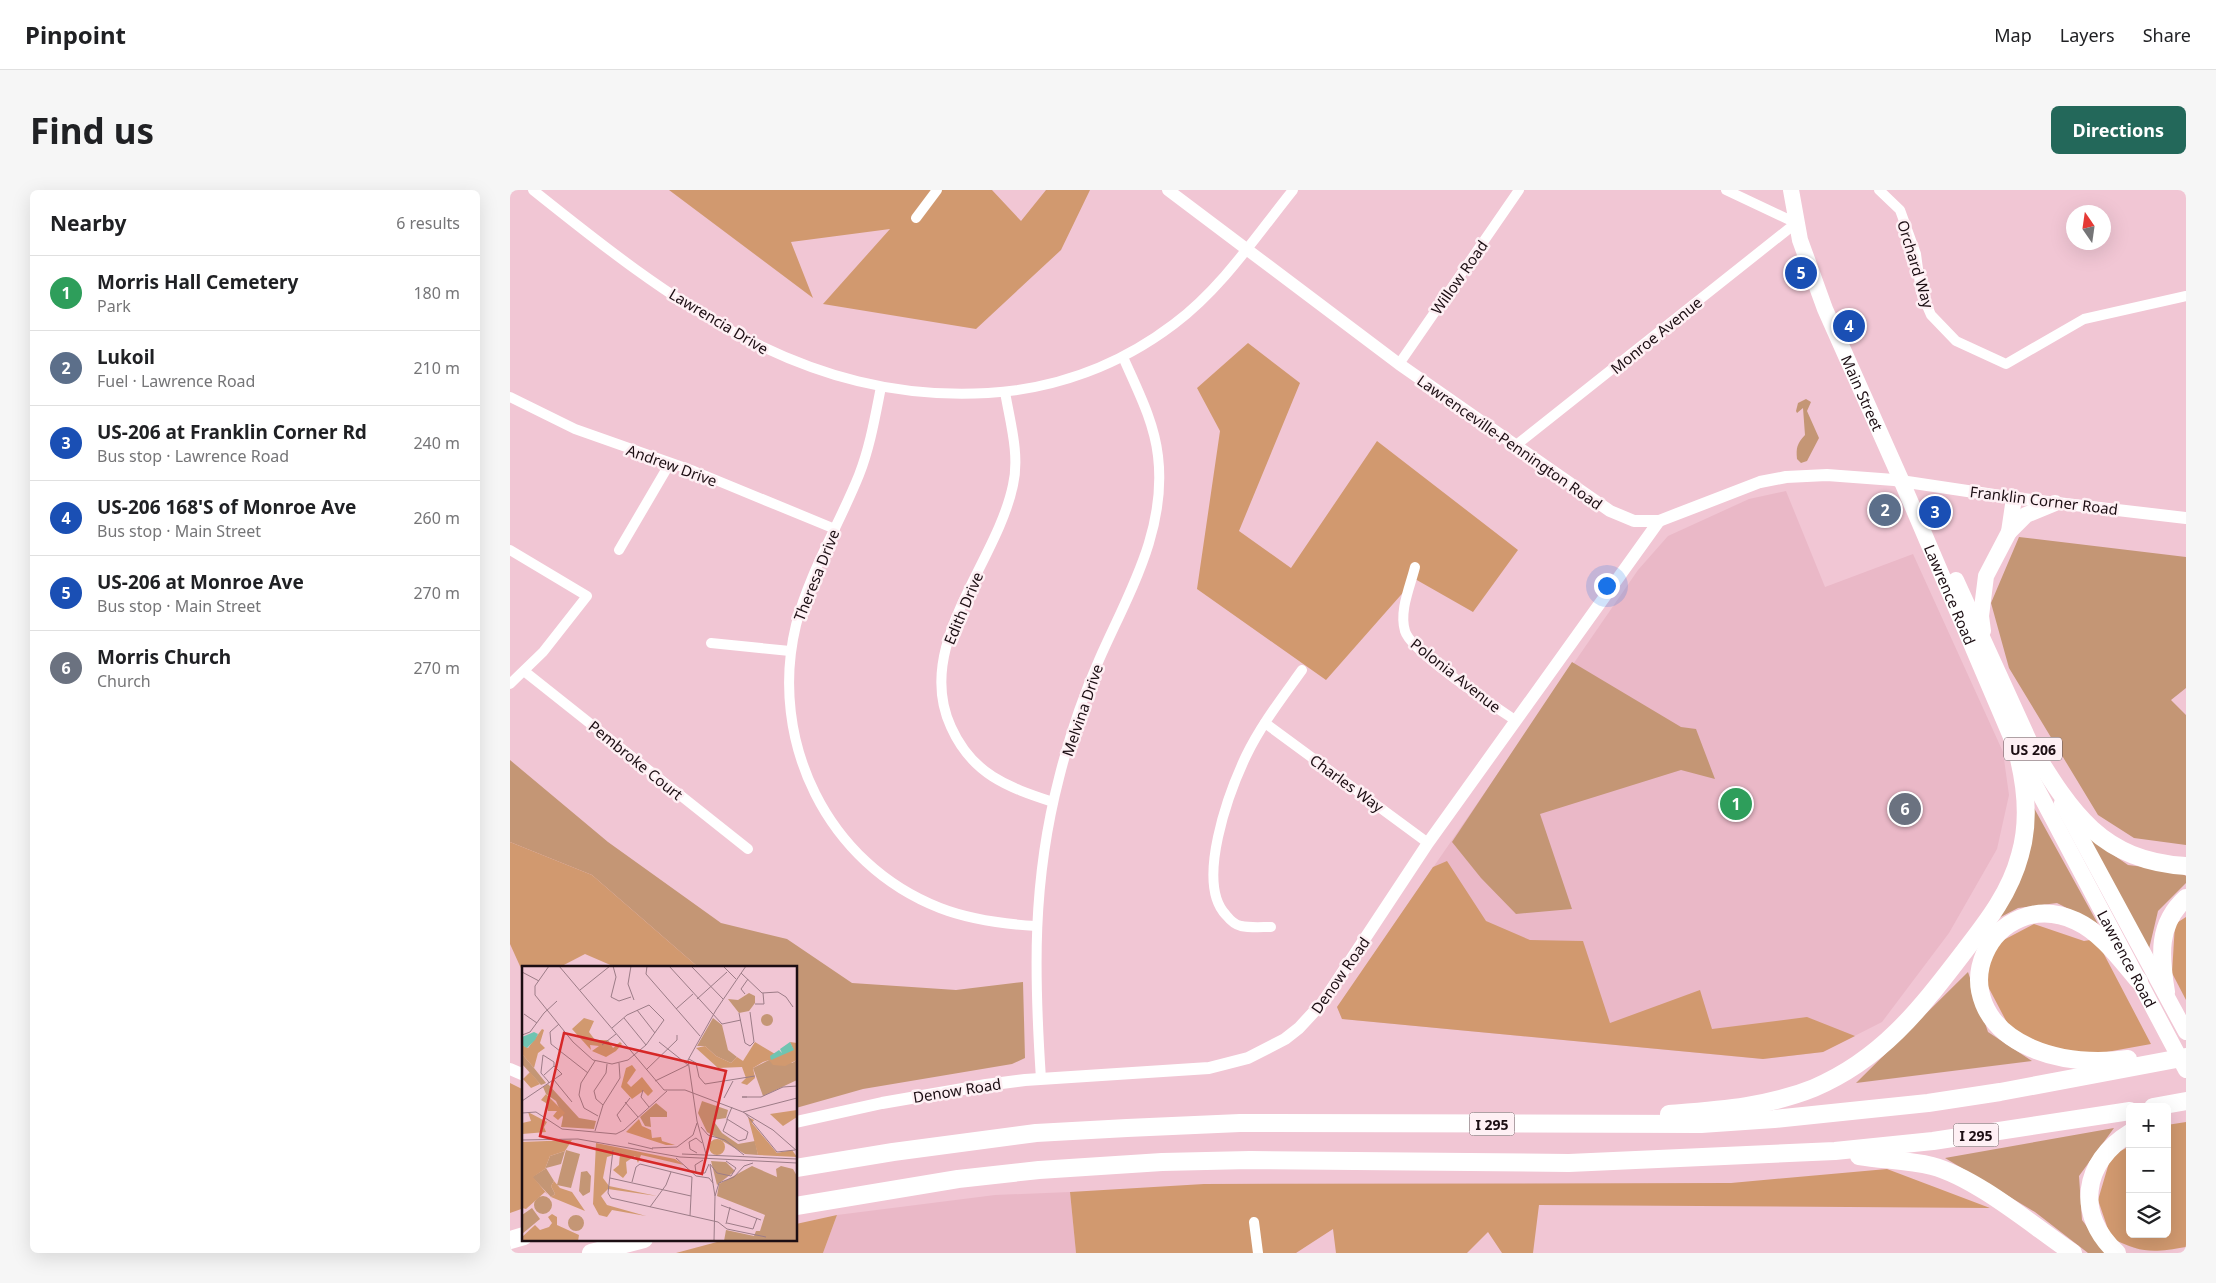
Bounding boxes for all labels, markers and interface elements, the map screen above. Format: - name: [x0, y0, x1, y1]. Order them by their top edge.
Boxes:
- text: Pinpoint: [25, 18, 126, 51]
- text: Map: [1994, 23, 2032, 47]
- text: Layers: [2060, 23, 2115, 47]
- text: Share: [2143, 23, 2191, 47]
- button: Directions: [2051, 106, 2186, 154]
- text: Find us: [30, 107, 154, 154]
- north arrow: [2066, 205, 2111, 250]
- text: Nearby: [50, 209, 126, 237]
- text: 6 results: [396, 212, 460, 234]
- street label: Orchard Way: [1893, 217, 1939, 311]
- street label: Willow Road: [1426, 236, 1492, 318]
- pin: 5: [1785, 254, 1817, 292]
- text: Morris Hall Cemetery: [97, 269, 298, 295]
- text: 1: [61, 282, 71, 304]
- text: 180 m: [413, 282, 460, 304]
- street label: Lawrencia Drive: [666, 284, 772, 358]
- street label: Monroe Avenue: [1606, 292, 1706, 378]
- text: Park: [97, 295, 131, 317]
- pin: 4: [1833, 307, 1865, 345]
- text: Lukoil: [97, 344, 155, 370]
- street label: Main Street: [1837, 352, 1888, 434]
- text: 2: [61, 357, 71, 379]
- text: 210 m: [413, 357, 460, 379]
- text: Fuel · Lawrence Road: [97, 370, 255, 392]
- street label: Lawrenceville-Pennington Road: [1413, 370, 1607, 514]
- text: US-206 at Franklin Corner Rd: [97, 419, 367, 445]
- text: 3: [61, 432, 71, 454]
- text: 240 m: [413, 432, 460, 454]
- street label: Andrew Drive: [624, 439, 720, 491]
- text: Bus stop · Lawrence Road: [97, 445, 289, 467]
- street label: Franklin Corner Road: [1969, 481, 2119, 519]
- pin: 2: [1869, 491, 1901, 529]
- pin: 3: [1919, 493, 1951, 531]
- text: US-206 168'S of Monroe Ave: [97, 494, 356, 520]
- text: 4: [61, 507, 71, 529]
- text: 260 m: [413, 507, 460, 529]
- text: Bus stop · Main Street: [97, 520, 261, 542]
- street label: Theresa Drive: [789, 526, 843, 624]
- street label: Lawrence Road: [1920, 541, 1980, 648]
- text: US-206 at Monroe Ave: [97, 569, 304, 595]
- street label: Edith Drive: [939, 569, 987, 647]
- your location: [1594, 573, 1620, 599]
- text: 5: [61, 582, 71, 604]
- text: 270 m: [413, 582, 460, 604]
- text: Bus stop · Main Street: [97, 595, 261, 617]
- street label: Polonia Avenue: [1407, 633, 1505, 717]
- text: Morris Church: [97, 644, 231, 670]
- text: 6: [61, 657, 71, 679]
- text: 270 m: [413, 657, 460, 679]
- street label: Melvina Drive: [1057, 661, 1107, 759]
- text: Church: [97, 670, 151, 692]
- street label: Pembroke Court: [585, 716, 688, 805]
- road number: US 206: [2004, 738, 2062, 760]
- street label: Charles Way: [1306, 749, 1388, 817]
- pin: 1: [1720, 785, 1752, 823]
- pin: 6: [1889, 790, 1921, 828]
- street label: Lawrence Road: [2093, 906, 2161, 1011]
- street label: Denow Road: [1306, 933, 1374, 1017]
- inset map: [522, 966, 798, 1240]
- street label: Denow Road: [911, 1073, 1003, 1107]
- map controls: [2126, 1103, 2171, 1238]
- button: +: [2126, 1103, 2171, 1148]
- road number: I 295: [1470, 1112, 1514, 1136]
- road number: I 295: [1954, 1124, 1998, 1146]
- button: −: [2126, 1148, 2171, 1193]
- button: layers: [2126, 1193, 2171, 1238]

